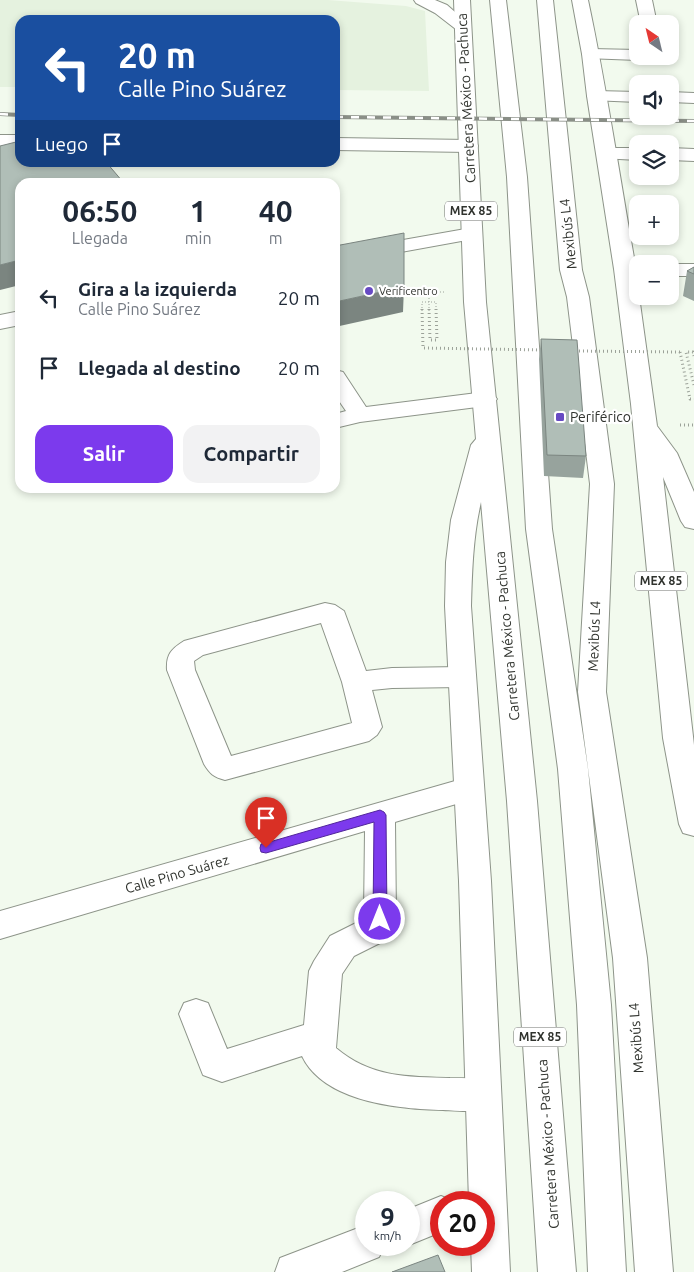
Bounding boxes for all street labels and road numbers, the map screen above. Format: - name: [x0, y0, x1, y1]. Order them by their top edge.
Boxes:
- street label: Carretera México - Pachuca: [454, 13, 478, 183]
- street label: Mexibús L4: [556, 198, 580, 270]
- road number: MEX 85: [445, 202, 497, 220]
- street label: Carretera México - Pachuca: [492, 551, 522, 721]
- road number: MEX 85: [635, 572, 687, 590]
- street label: Mexibús L4: [585, 600, 603, 672]
- street label: Calle Pino Suárez: [123, 852, 231, 896]
- street label: Mexibús L4: [626, 1002, 646, 1074]
- road number: MEX 85: [514, 1028, 566, 1046]
- street label: Carretera México - Pachuca: [534, 1059, 562, 1229]

